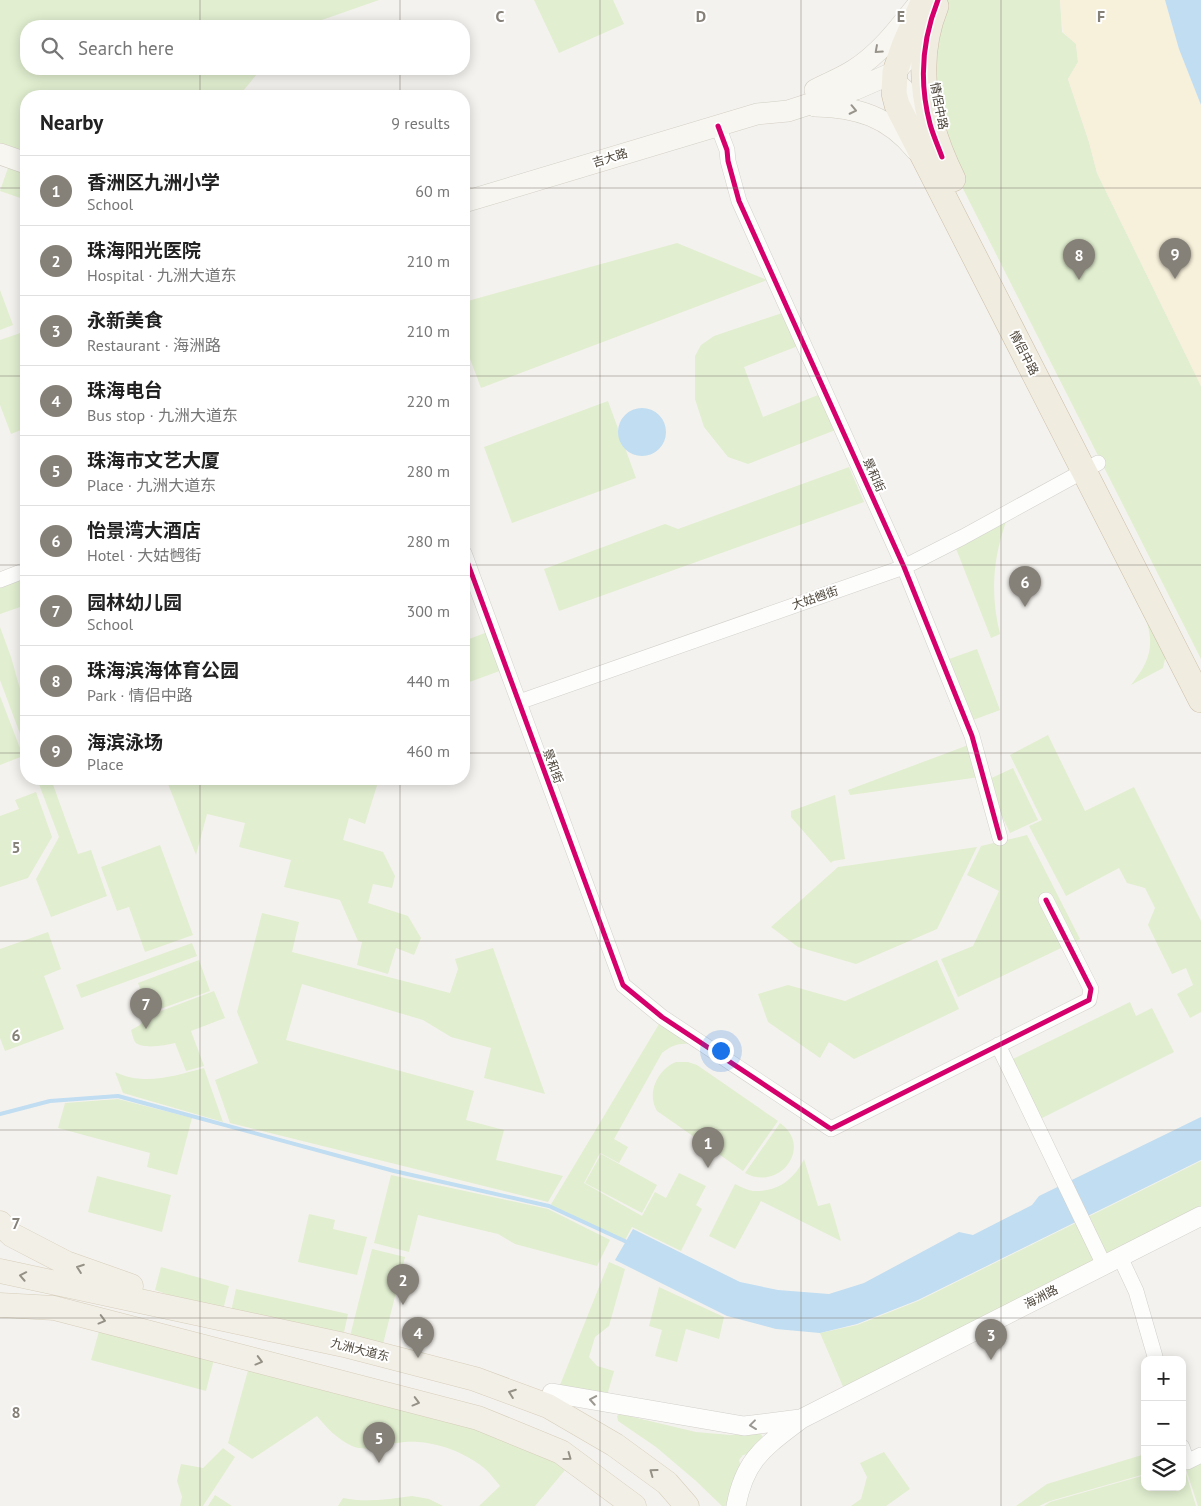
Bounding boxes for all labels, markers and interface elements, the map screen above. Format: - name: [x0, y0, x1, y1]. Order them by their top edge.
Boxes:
- text: C: [496, 6, 505, 26]
- text: D: [696, 6, 706, 26]
- text: E: [897, 6, 905, 26]
- text: F: [1097, 6, 1105, 26]
- search box: [20, 20, 470, 75]
- icon: search: [38, 34, 66, 62]
- text: Search here: [78, 36, 174, 60]
- one-way arrow: [875, 44, 884, 53]
- street label: 情侶中路: [928, 81, 951, 131]
- one-way arrow: [848, 105, 857, 115]
- text: Nearby: [40, 109, 103, 136]
- text: 9 results: [391, 113, 450, 133]
- street label: 吉大路: [590, 145, 629, 170]
- text: 香洲区九洲小学: [87, 170, 220, 194]
- text: 1: [51, 181, 61, 201]
- text: 60 m: [415, 181, 450, 201]
- text: School: [87, 194, 133, 214]
- text: 珠海阳光医院: [87, 238, 201, 262]
- pin: 9: [1159, 238, 1191, 279]
- pin: 8: [1063, 239, 1095, 280]
- text: 2: [51, 251, 61, 271]
- text: 210 m: [407, 251, 450, 271]
- text: Hospital · 九洲大道东: [87, 265, 237, 285]
- text: 永新美食: [87, 308, 163, 332]
- text: 3: [51, 321, 61, 341]
- text: 210 m: [407, 321, 450, 341]
- street label: 情侣中路: [1007, 328, 1042, 378]
- text: Restaurant · 海洲路: [87, 335, 221, 355]
- text: 珠海电台: [87, 378, 163, 402]
- text: 4: [51, 391, 61, 411]
- text: 220 m: [407, 391, 450, 411]
- text: Bus stop · 九洲大道东: [87, 405, 238, 425]
- text: 珠海市文艺大厦: [87, 448, 220, 472]
- street label: 景和街: [860, 455, 889, 494]
- text: 5: [51, 461, 61, 481]
- text: 280 m: [407, 461, 450, 481]
- text: Place · 九洲大道东: [87, 475, 216, 495]
- text: 怡景湾大酒店: [87, 518, 201, 542]
- text: 6: [51, 531, 61, 551]
- text: 280 m: [407, 531, 450, 551]
- text: Hotel · 大姑乸街: [87, 545, 201, 565]
- pin: 6: [1009, 566, 1041, 607]
- street label: 大姑乸街: [790, 583, 840, 612]
- text: 园林幼儿园: [87, 590, 182, 614]
- text: 7: [51, 601, 61, 621]
- text: 300 m: [407, 601, 450, 621]
- text: School: [87, 614, 133, 634]
- text: 珠海滨海体育公园: [87, 658, 239, 682]
- text: 8: [51, 671, 61, 691]
- text: 440 m: [407, 671, 450, 691]
- text: Park · 情侣中路: [87, 685, 193, 705]
- text: 海滨泳场: [87, 730, 163, 754]
- text: 9: [51, 741, 61, 761]
- text: 460 m: [407, 741, 450, 761]
- street label: 景和街: [540, 746, 567, 785]
- text: Place: [87, 754, 124, 774]
- text: 5: [11, 837, 21, 857]
- pin: 7: [130, 988, 162, 1029]
- text: 6: [11, 1025, 21, 1045]
- your location: [708, 1038, 734, 1064]
- pin: 1: [692, 1127, 724, 1168]
- text: 7: [11, 1213, 21, 1233]
- one-way arrow: [76, 1264, 85, 1274]
- pin: 2: [387, 1264, 419, 1305]
- one-way arrow: [19, 1271, 28, 1282]
- street label: 海洲路: [1021, 1282, 1060, 1311]
- one-way arrow: [97, 1315, 105, 1325]
- pin: 4: [402, 1317, 434, 1358]
- pin: 3: [975, 1319, 1007, 1360]
- street label: 九洲大道东: [329, 1335, 391, 1364]
- one-way arrow: [254, 1355, 263, 1366]
- map controls: [1141, 1356, 1186, 1491]
- button: +: [1141, 1356, 1186, 1401]
- one-way arrow: [508, 1389, 517, 1399]
- one-way arrow: [412, 1396, 421, 1407]
- one-way arrow: [588, 1396, 597, 1406]
- button: −: [1141, 1401, 1186, 1446]
- text: 8: [11, 1402, 21, 1422]
- one-way arrow: [749, 1419, 757, 1430]
- pin: 5: [363, 1422, 395, 1463]
- button: layers: [1141, 1446, 1186, 1491]
- one-way arrow: [562, 1451, 572, 1460]
- one-way arrow: [649, 1469, 659, 1478]

